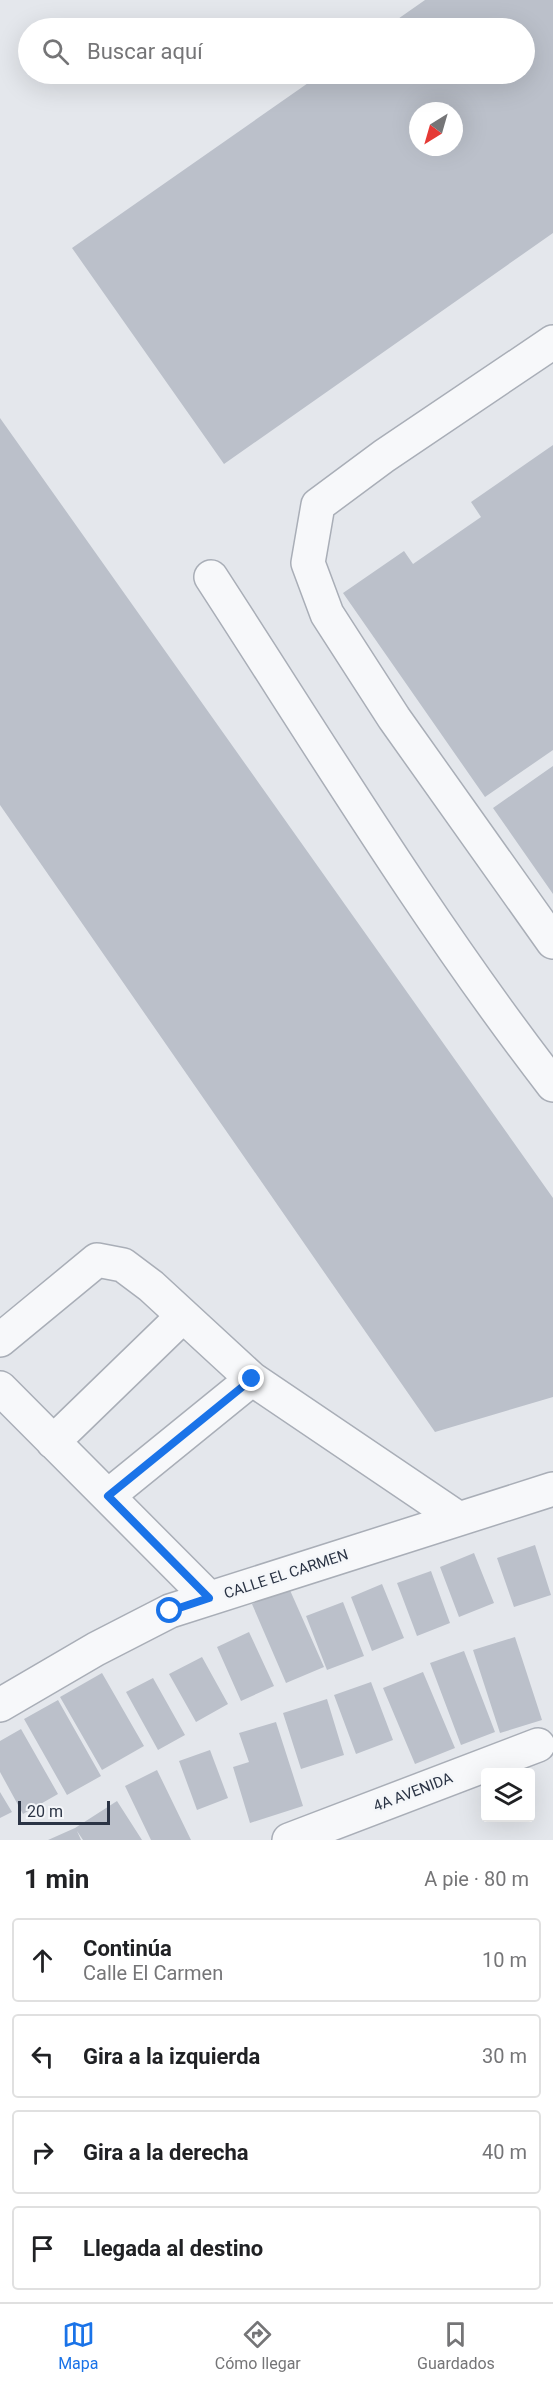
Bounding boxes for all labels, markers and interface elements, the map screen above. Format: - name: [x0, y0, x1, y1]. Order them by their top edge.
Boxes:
- search box: [18, 18, 535, 84]
- icon: search: [39, 35, 72, 68]
- text: Buscar aquí: [87, 39, 203, 64]
- north arrow: [409, 102, 463, 156]
- route end: [238, 1365, 264, 1391]
- street label: CALLE EL CARMEN: [222, 1545, 350, 1603]
- route start: [156, 1597, 182, 1623]
- map controls: [481, 1768, 535, 1822]
- button: layers: [481, 1768, 535, 1822]
- street label: 4A AVENIDA: [371, 1769, 455, 1815]
- scale bar: [18, 1798, 110, 1826]
- text: 20 m: [27, 1802, 63, 1821]
- text: 1 min: [24, 1864, 89, 1894]
- text: A pie · 80 m: [424, 1867, 529, 1891]
- text: Continúa: [83, 1936, 172, 1961]
- icon: ahead: [26, 1944, 59, 1977]
- text: 10 m: [482, 1948, 527, 1972]
- text: Calle El Carmen: [83, 1961, 223, 1985]
- icon: left: [26, 2040, 59, 2073]
- text: Gira a la izquierda: [83, 2044, 260, 2069]
- text: 30 m: [482, 2044, 527, 2068]
- icon: right: [26, 2136, 59, 2169]
- text: Gira a la derecha: [83, 2140, 249, 2165]
- text: 40 m: [482, 2140, 527, 2164]
- icon: arrive: [26, 2232, 59, 2265]
- text: Llegada al destino: [83, 2236, 263, 2261]
- tab: Mapa: [58, 2318, 98, 2373]
- tab: Cómo llegar: [215, 2318, 301, 2373]
- tab: Guardados: [417, 2318, 495, 2373]

